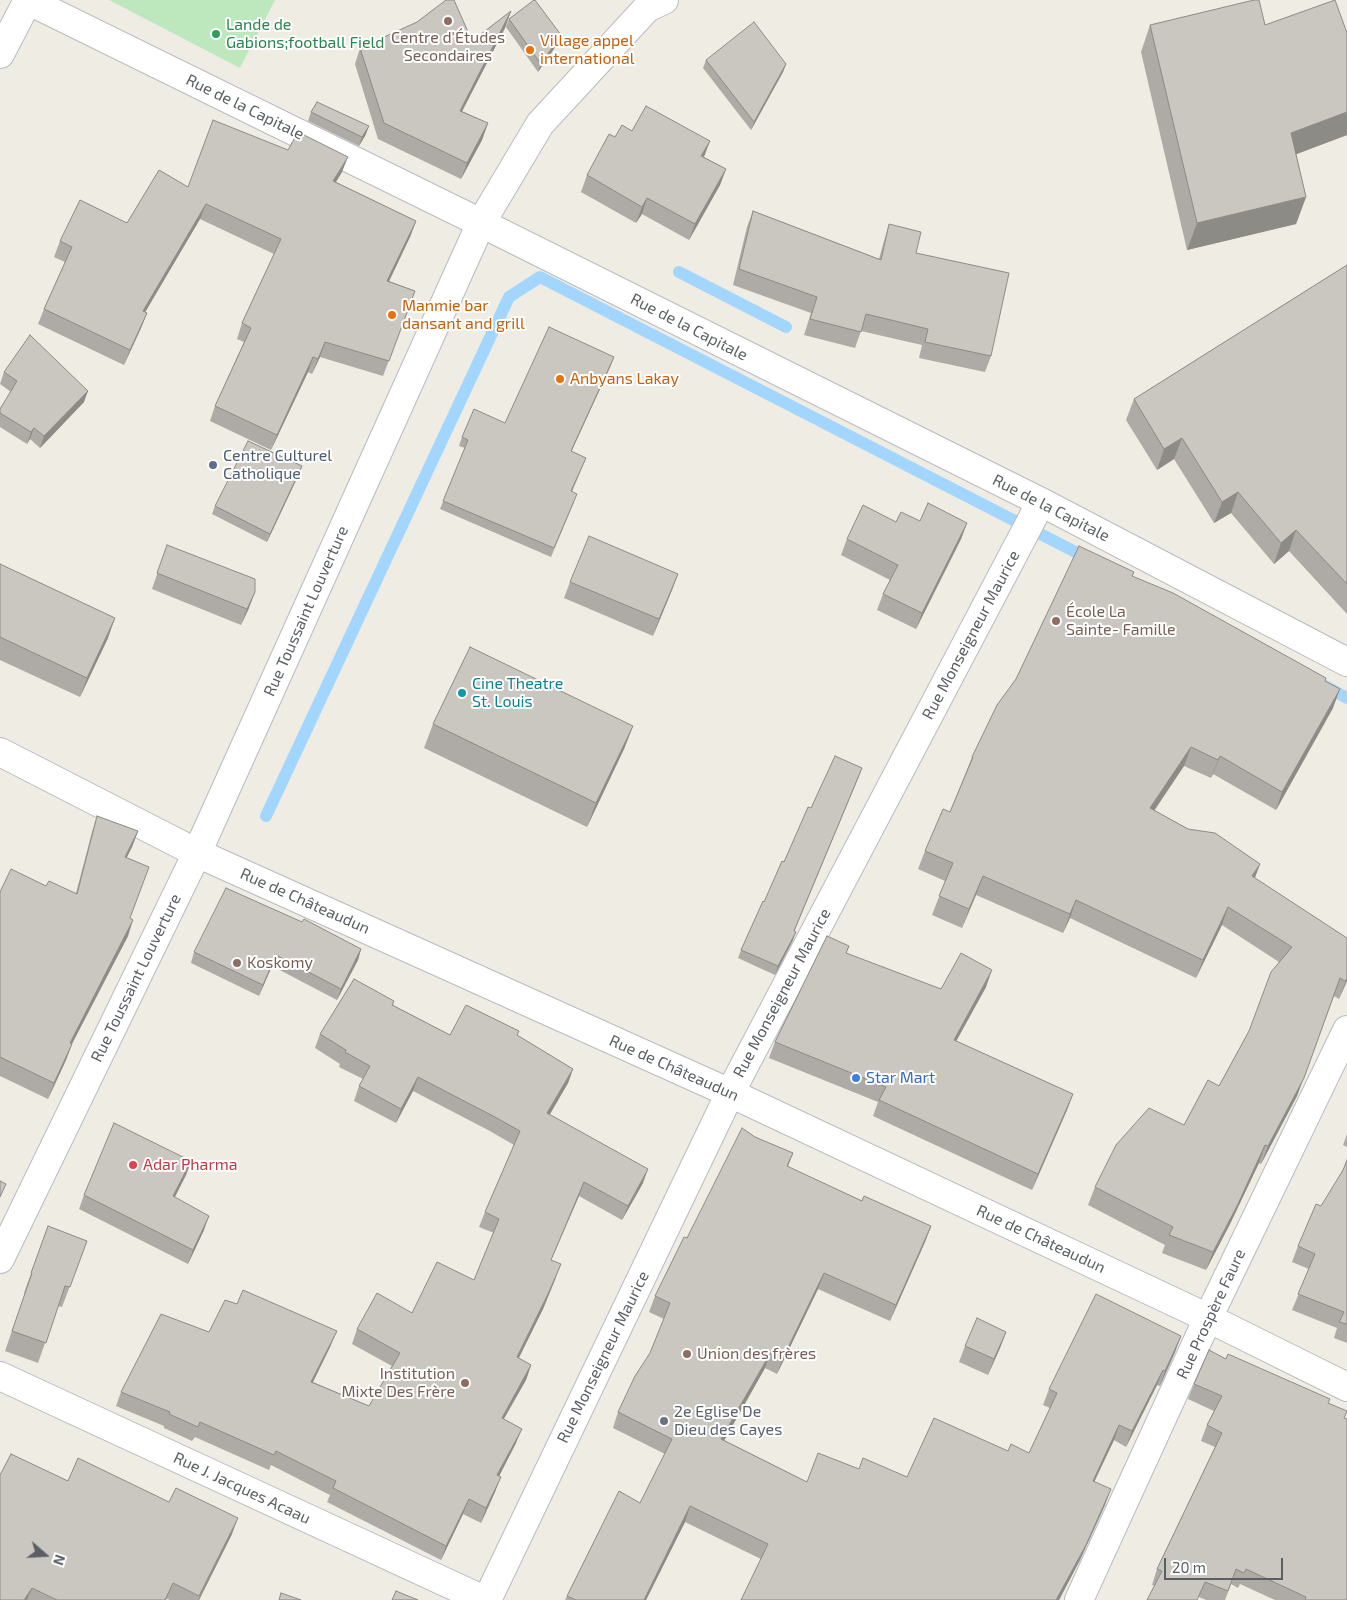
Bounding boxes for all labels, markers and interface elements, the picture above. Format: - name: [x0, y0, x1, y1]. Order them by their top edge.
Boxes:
- place label: Lande de Gabions;football Field: [226, 15, 385, 53]
- marker: Centre d'Études Secondaires: [442, 15, 454, 27]
- marker: Lande de Gabions;football Field: [210, 28, 222, 40]
- place label: Centre d'Études Secondaires: [391, 28, 505, 66]
- place label: Village appel international: [540, 31, 634, 69]
- marker: Village appel international: [524, 44, 536, 56]
- street label: Rue de la Capitale: [183, 70, 307, 144]
- street label: Rue de la Capitale: [627, 289, 751, 365]
- place label: Manmie bar dansant and grill: [402, 296, 525, 334]
- marker: Manmie bar dansant and grill: [386, 309, 398, 321]
- place label: Anbyans Lakay: [570, 369, 679, 389]
- marker: Anbyans Lakay: [554, 373, 566, 385]
- place label: Centre Culturel Catholique: [223, 446, 332, 484]
- marker: Centre Culturel Catholique: [207, 459, 219, 471]
- street label: Rue de la Capitale: [989, 470, 1113, 546]
- street label: Rue Toussaint Louverture: [260, 523, 352, 699]
- street label: Rue Monseigneur Maurice: [918, 547, 1024, 723]
- place label: École La Sainte- Famille: [1066, 602, 1176, 640]
- marker: École La Sainte- Famille: [1050, 615, 1062, 627]
- place label: Cine Theatre St. Louis: [472, 674, 563, 712]
- marker: Cine Theatre St. Louis: [456, 687, 468, 699]
- street label: Rue de Châteaudun: [237, 864, 373, 938]
- street label: Rue Toussaint Louverture: [87, 891, 185, 1065]
- street label: Rue Monseigneur Maurice: [729, 905, 835, 1081]
- place label: Koskomy: [247, 953, 313, 973]
- marker: Koskomy: [231, 957, 243, 969]
- street label: Rue de Châteaudun: [606, 1031, 742, 1105]
- place label: Star Mart: [866, 1068, 935, 1088]
- marker: Star Mart: [850, 1072, 862, 1084]
- place label: Adar Pharma: [143, 1155, 238, 1175]
- marker: Adar Pharma: [127, 1159, 139, 1171]
- street label: Rue de Châteaudun: [974, 1201, 1108, 1277]
- street label: Rue Prospère Faure: [1172, 1246, 1250, 1382]
- street label: Rue Monseigneur Maurice: [553, 1268, 653, 1446]
- place label: Union des frères: [697, 1344, 816, 1364]
- marker: Union des frères: [681, 1348, 693, 1360]
- place label: Institution Mixte Des Frère: [341, 1364, 455, 1402]
- marker: Institution Mixte Des Frère: [459, 1377, 471, 1389]
- place label: 2e Eglise De Dieu des Cayes: [674, 1402, 782, 1440]
- marker: 2e Eglise De Dieu des Cayes: [658, 1415, 670, 1427]
- street label: Rue J. Jacques Acaau: [171, 1448, 313, 1528]
- north arrow: [20, 1530, 70, 1580]
- scale bar: [1167, 1548, 1286, 1580]
- text: N: [50, 1552, 69, 1568]
- text: 20 m: [1172, 1558, 1206, 1576]

